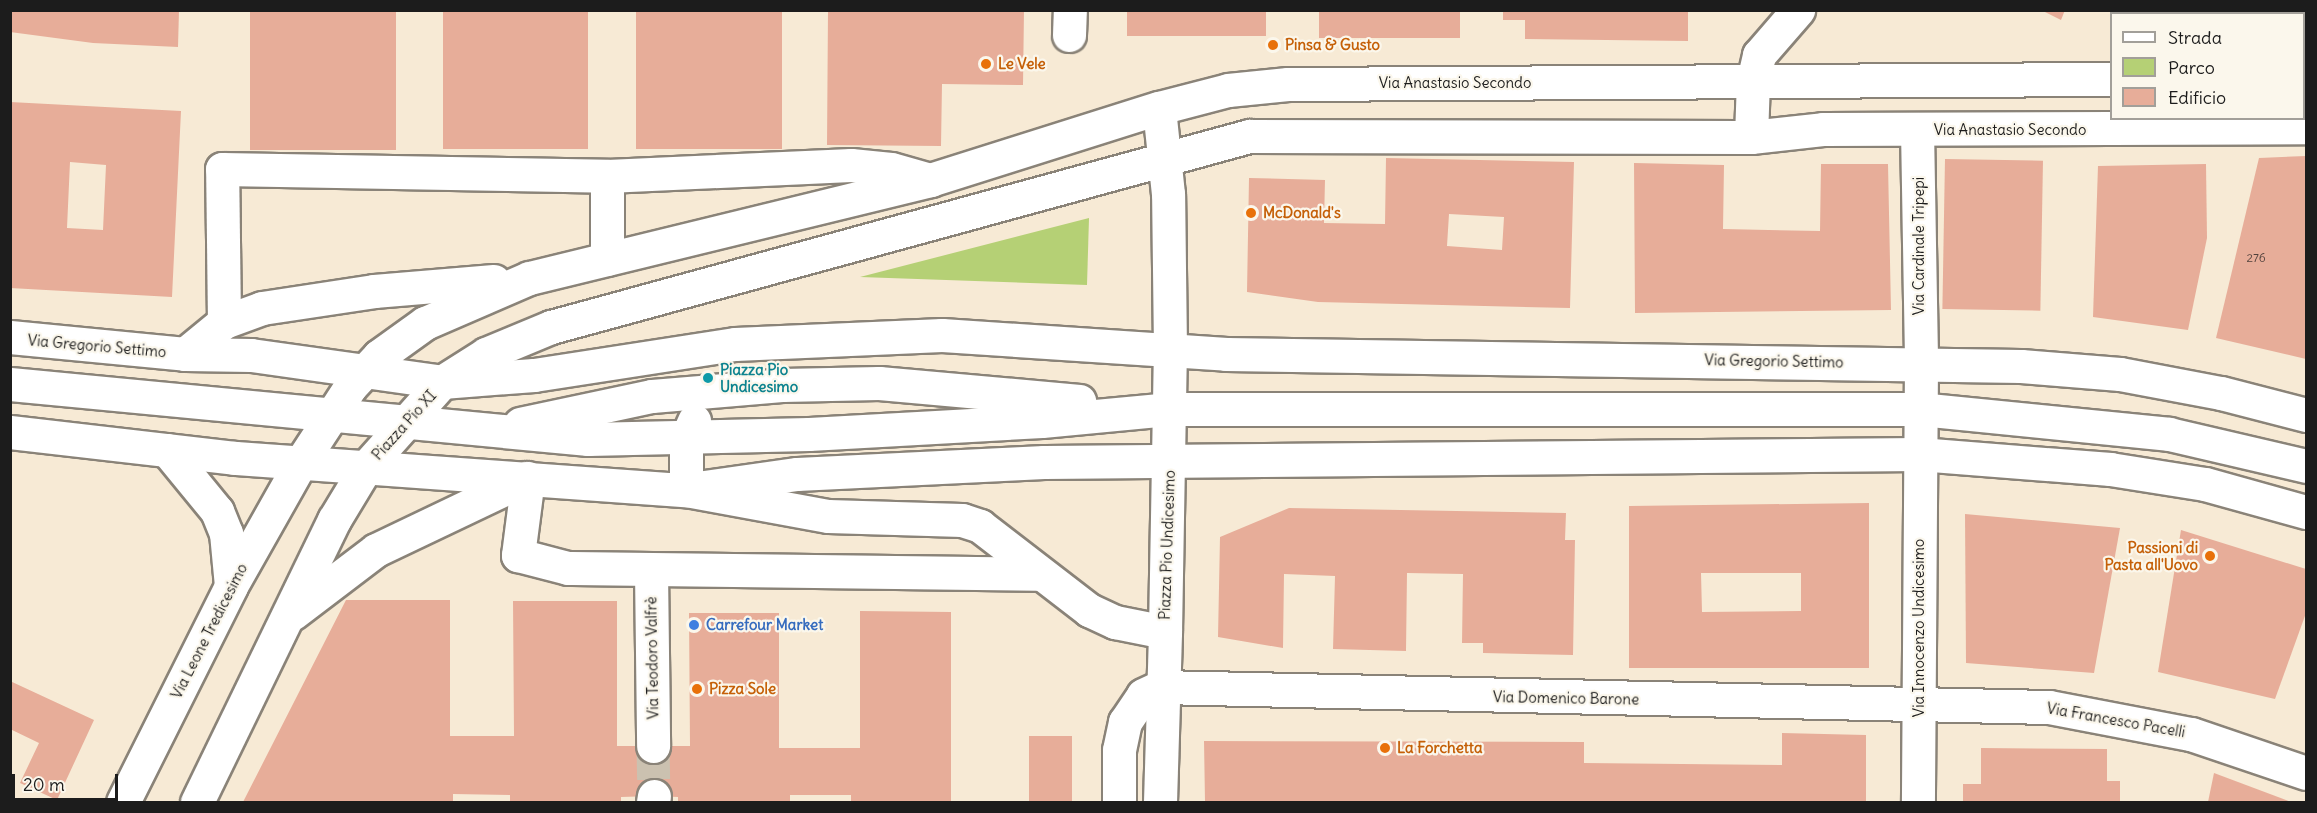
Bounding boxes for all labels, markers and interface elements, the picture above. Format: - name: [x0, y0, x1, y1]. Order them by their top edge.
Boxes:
- legend: [2110, 12, 2305, 120]
- text: Strada: [2168, 26, 2222, 49]
- place label: Pinsa & Gusto: [1285, 36, 1380, 54]
- marker: Pinsa & Gusto: [1266, 38, 1280, 52]
- place label: Le Vele: [998, 55, 1046, 73]
- text: Parco: [2168, 56, 2215, 79]
- marker: Le Vele: [979, 57, 993, 71]
- street label: Via Anastasio Secondo: [1379, 74, 1531, 92]
- text: Edificio: [2168, 86, 2226, 109]
- street label: Via Anastasio Secondo: [1934, 121, 2086, 139]
- street label: Via Cardinale Tripepi: [1910, 177, 1928, 315]
- place label: McDonald's: [1263, 204, 1341, 222]
- marker: McDonald's: [1244, 206, 1258, 220]
- house number: 276: [2246, 251, 2266, 265]
- street label: Via Gregorio Settimo: [27, 331, 167, 361]
- street label: Via Gregorio Settimo: [1704, 351, 1844, 371]
- place label: Piazza Pio Undicesimo: [720, 360, 798, 395]
- marker: Piazza Pio Undicesimo: [701, 371, 715, 385]
- street label: Piazza Pio XI: [368, 386, 440, 464]
- street label: Piazza Pio Undicesimo: [1155, 470, 1179, 620]
- place label: Passioni di Pasta all'Uovo: [2104, 538, 2198, 573]
- street label: Via Innocenzo Undicesimo: [1910, 539, 1928, 717]
- marker: Passioni di Pasta all'Uovo: [2203, 549, 2217, 563]
- street label: Via Leone Tredicesimo: [167, 560, 251, 702]
- street label: Via Teodoro Valfrè: [642, 596, 662, 720]
- place label: Carrefour Market: [706, 616, 823, 634]
- marker: Carrefour Market: [687, 618, 701, 632]
- place label: Pizza Sole: [709, 680, 776, 698]
- marker: Pizza Sole: [690, 682, 704, 696]
- street label: Via Domenico Barone: [1493, 688, 1639, 708]
- street label: Via Francesco Pacelli: [2045, 699, 2187, 741]
- place label: La Forchetta: [1397, 739, 1482, 757]
- marker: La Forchetta: [1378, 741, 1392, 755]
- scale bar: [15, 762, 122, 800]
- text: 20 m: [23, 773, 65, 796]

